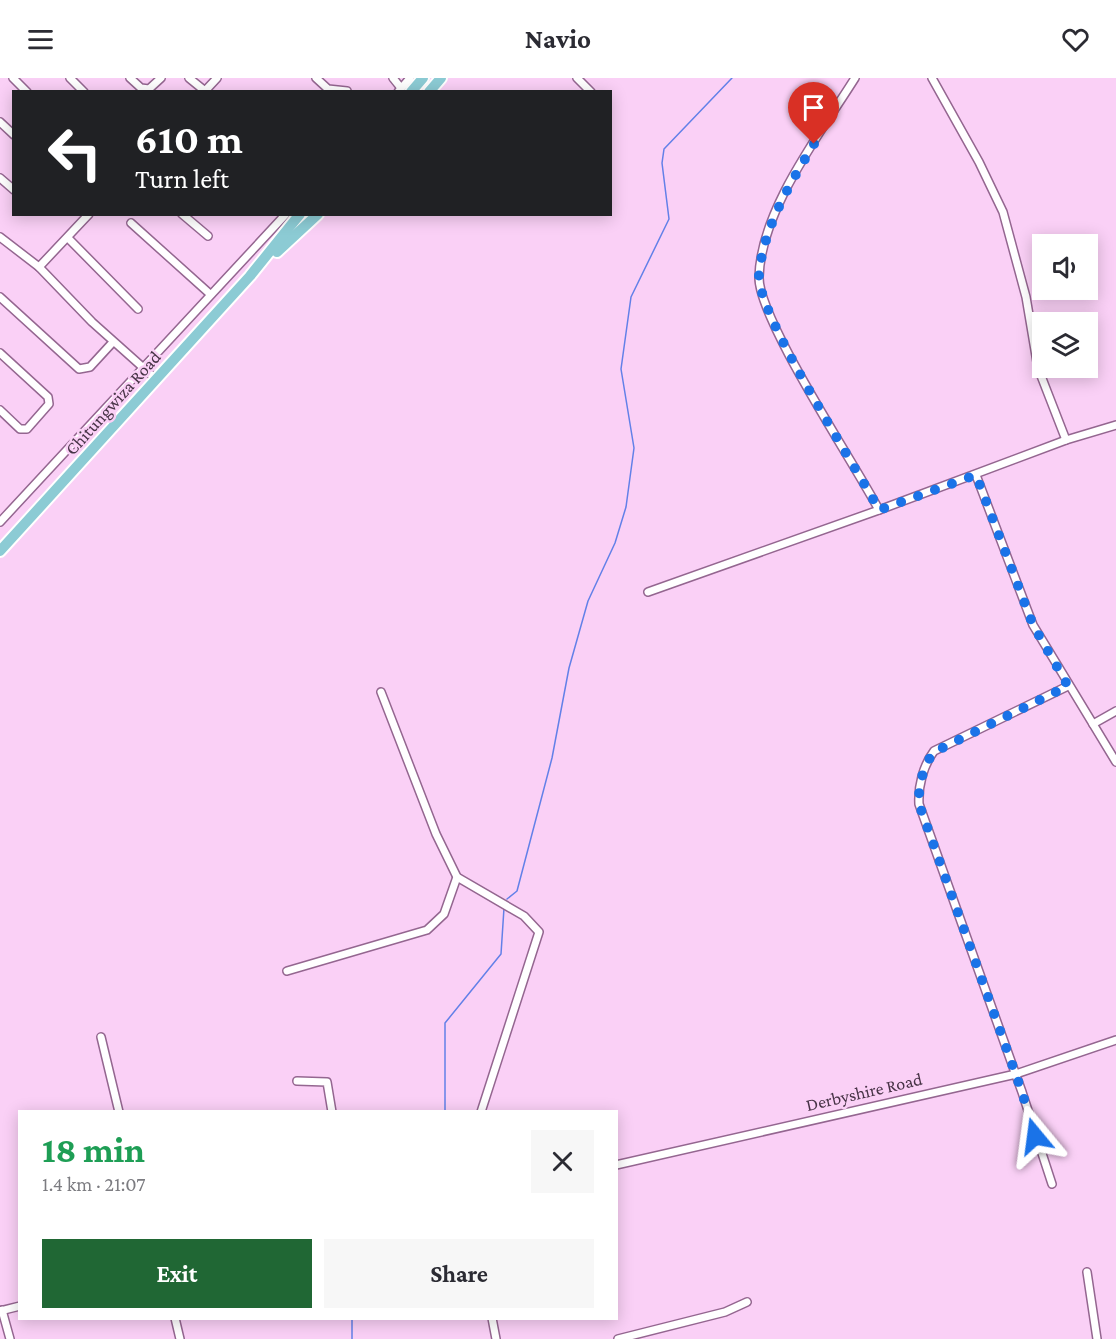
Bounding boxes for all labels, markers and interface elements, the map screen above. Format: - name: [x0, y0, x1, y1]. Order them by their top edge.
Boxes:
- icon: menu: [24, 23, 57, 56]
- icon: heart: [1059, 23, 1092, 56]
- text: Navio: [525, 24, 591, 54]
- pin: [788, 82, 839, 144]
- icon: arrive: [797, 91, 830, 124]
- icon: left: [36, 114, 114, 192]
- text: 610 m: [135, 115, 243, 162]
- text: Turn left: [135, 164, 229, 194]
- map controls: [1032, 234, 1098, 378]
- button: sound: [1032, 234, 1098, 300]
- button: layers: [1032, 312, 1098, 378]
- street label: Chitungwiza Road: [61, 347, 165, 459]
- street label: Derbyshire Road: [804, 1069, 925, 1115]
- position arrow: [1003, 1104, 1067, 1168]
- text: 18 min: [42, 1130, 145, 1170]
- button: close: [531, 1130, 594, 1193]
- text: 1.4 km · 21:07: [42, 1173, 145, 1195]
- button: Exit: [42, 1239, 312, 1308]
- button: Share: [324, 1239, 594, 1308]

